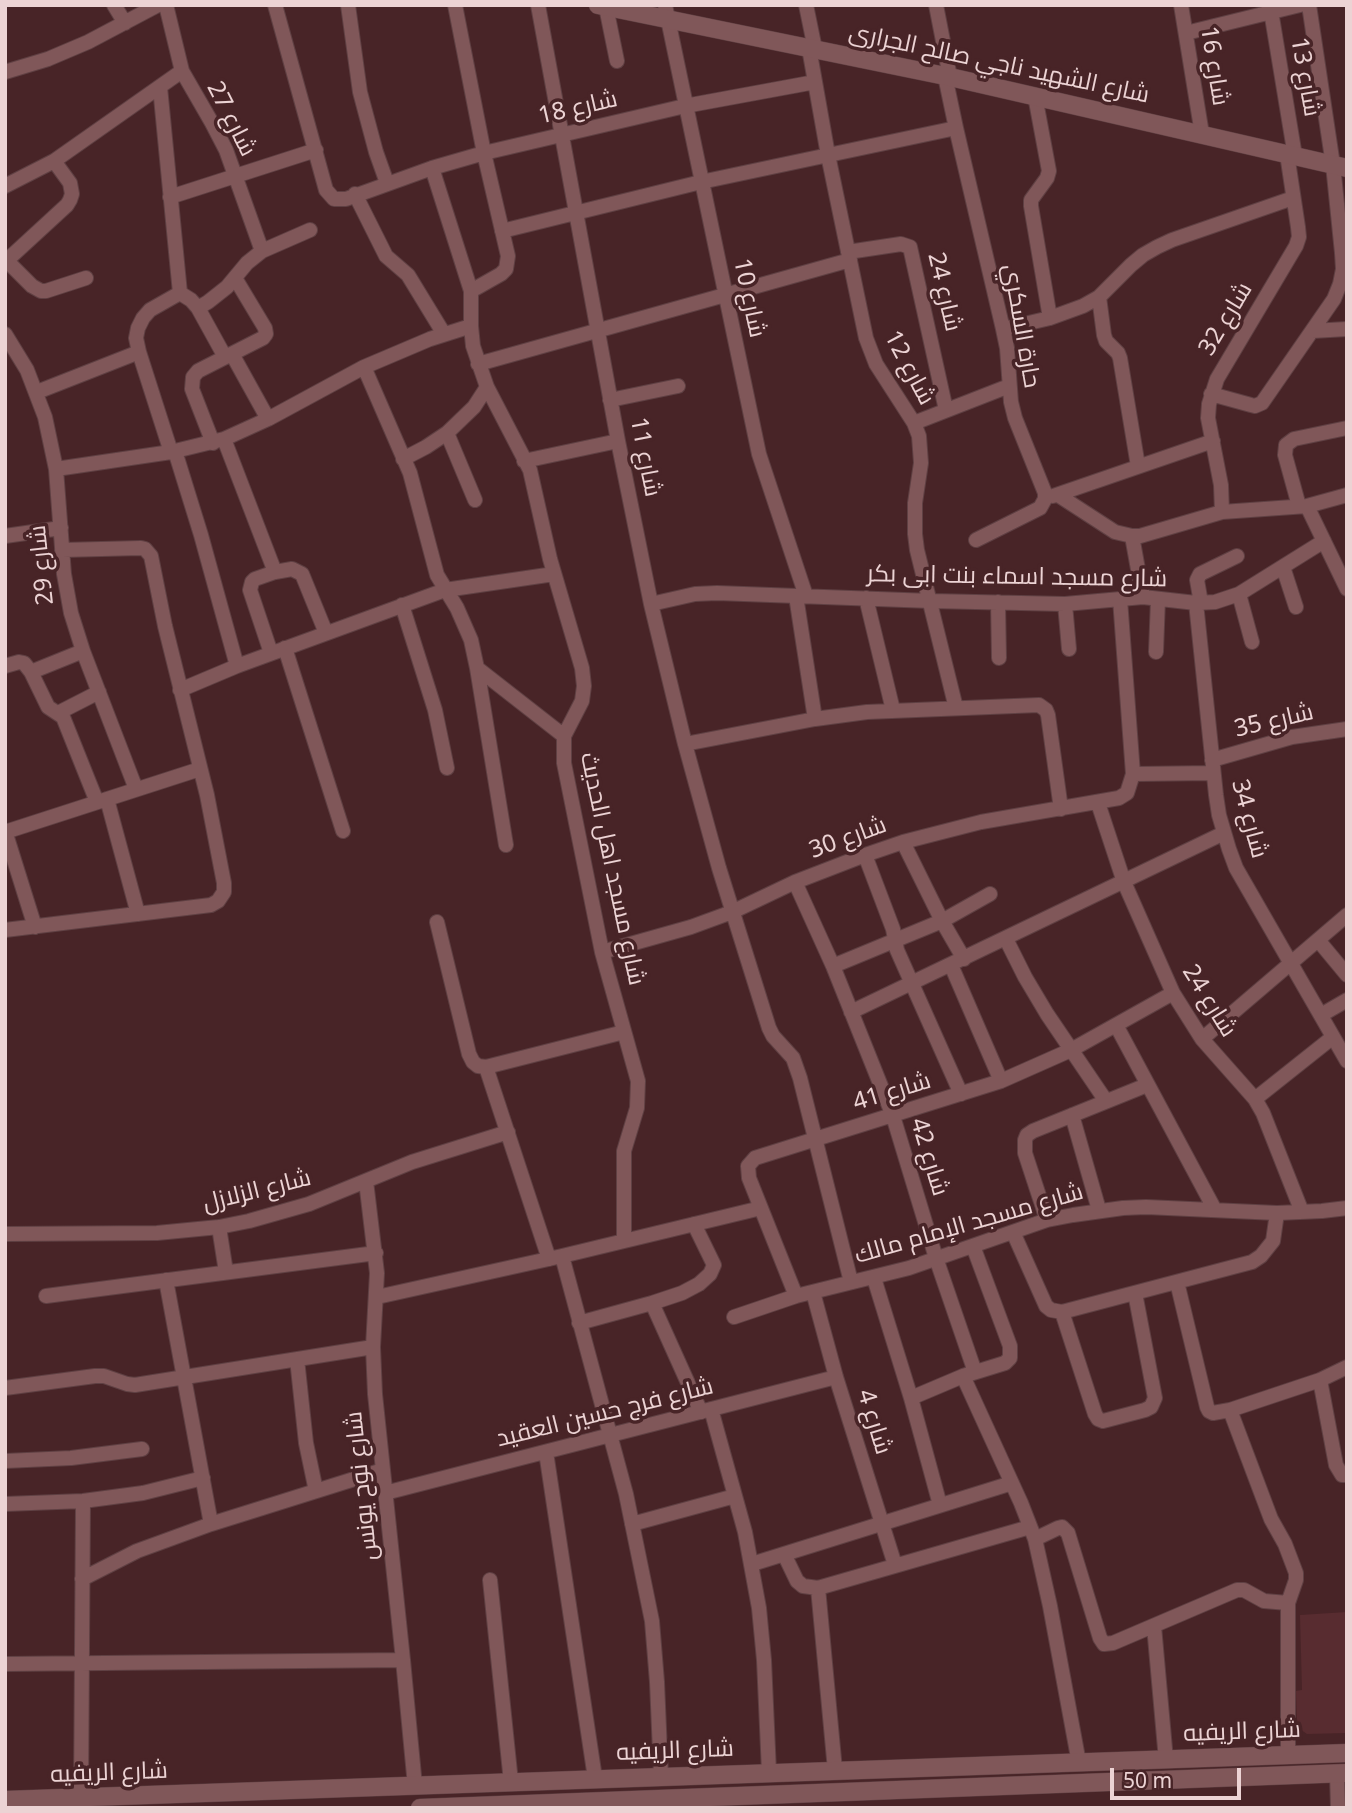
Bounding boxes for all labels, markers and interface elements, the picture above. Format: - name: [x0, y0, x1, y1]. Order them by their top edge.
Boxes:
- street label: شارع الشهيد ناجي صالح الجرارى: [846, 18, 1152, 110]
- street label: شارع 16: [1194, 24, 1234, 108]
- street label: شارع 13: [1284, 35, 1326, 119]
- street label: شارع 27: [200, 77, 262, 161]
- street label: شارع 18: [536, 85, 620, 131]
- street label: شارع 24: [921, 250, 967, 334]
- street label: شارع 10: [727, 256, 771, 340]
- street label: حارة السكري: [996, 262, 1046, 390]
- street label: شارع 32: [1193, 277, 1259, 361]
- street label: شارع 12: [877, 326, 941, 410]
- street label: شارع 11: [623, 415, 667, 499]
- street label: شارع 29: [23, 524, 61, 606]
- street label: شارع مسجد اسماء بنت ابى بكر: [867, 560, 1167, 594]
- street label: شارع 35: [1232, 698, 1316, 744]
- street label: شارع مسجد اهل الحديث: [573, 750, 651, 988]
- street label: شارع 34: [1225, 777, 1273, 861]
- street label: شارع 30: [805, 811, 891, 865]
- street label: شارع 24: [1176, 959, 1242, 1043]
- street label: شارع 41: [849, 1067, 935, 1117]
- street label: شارع 42: [904, 1114, 954, 1200]
- street label: شارع الزلازل: [200, 1164, 314, 1218]
- street label: شارع مسجد الإمام مالك: [851, 1178, 1087, 1270]
- street label: شارع فرج حسين العقيد: [494, 1372, 716, 1454]
- street label: شارع 4: [851, 1386, 897, 1458]
- street label: شارع نوح يونس: [340, 1410, 384, 1562]
- street label: شارع الريفيه: [1183, 1716, 1301, 1748]
- street label: شارع الريفيه: [616, 1735, 734, 1767]
- scale bar: [1114, 1754, 1245, 1798]
- street label: شارع الريفيه: [50, 1757, 168, 1789]
- text: 50 m: [1123, 1766, 1172, 1794]

